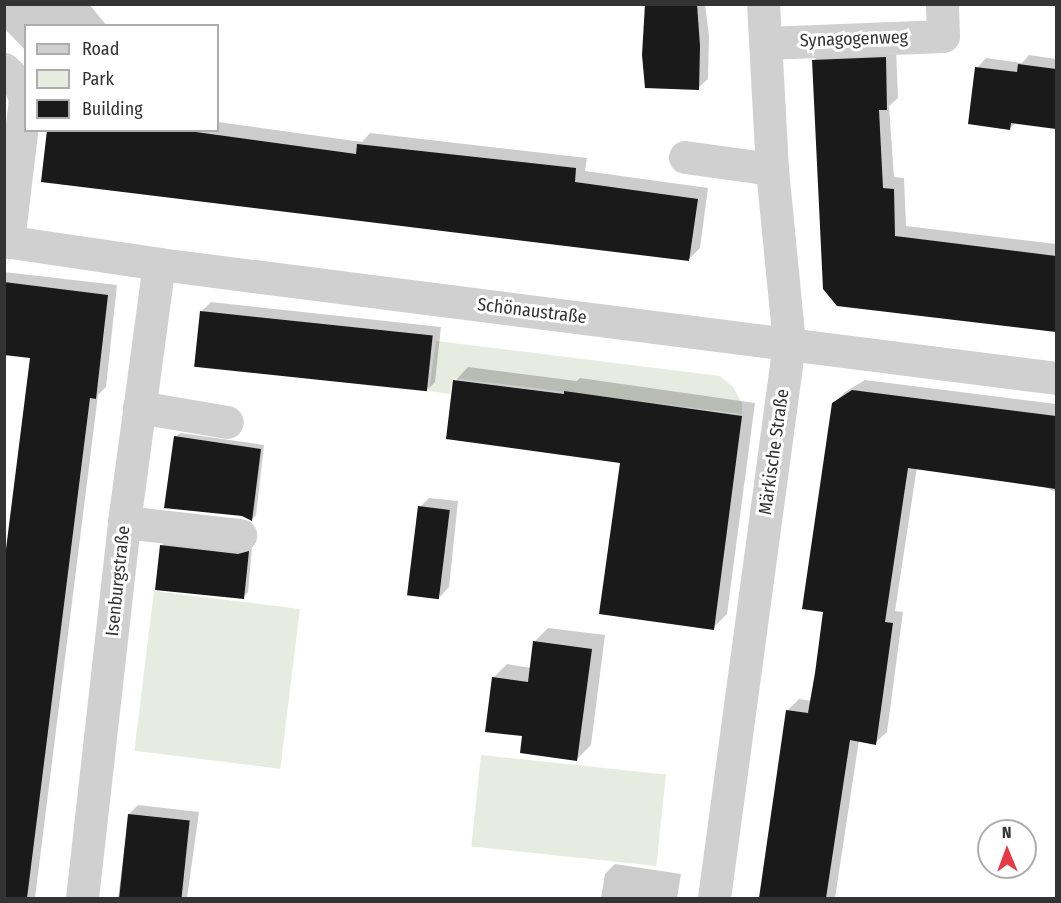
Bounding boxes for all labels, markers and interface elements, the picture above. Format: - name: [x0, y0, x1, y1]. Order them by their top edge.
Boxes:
- legend: [24, 24, 219, 132]
- street label: Synagogenweg: [800, 26, 908, 52]
- text: Road: [82, 38, 119, 60]
- text: Park: [82, 68, 114, 90]
- text: Building: [82, 98, 143, 120]
- street label: Schönaustraße: [476, 294, 588, 328]
- street label: Märkische Straße: [754, 388, 794, 516]
- street label: Isenburgstraße: [101, 525, 135, 637]
- north arrow: [977, 819, 1037, 879]
- text: N: [1002, 823, 1012, 842]

